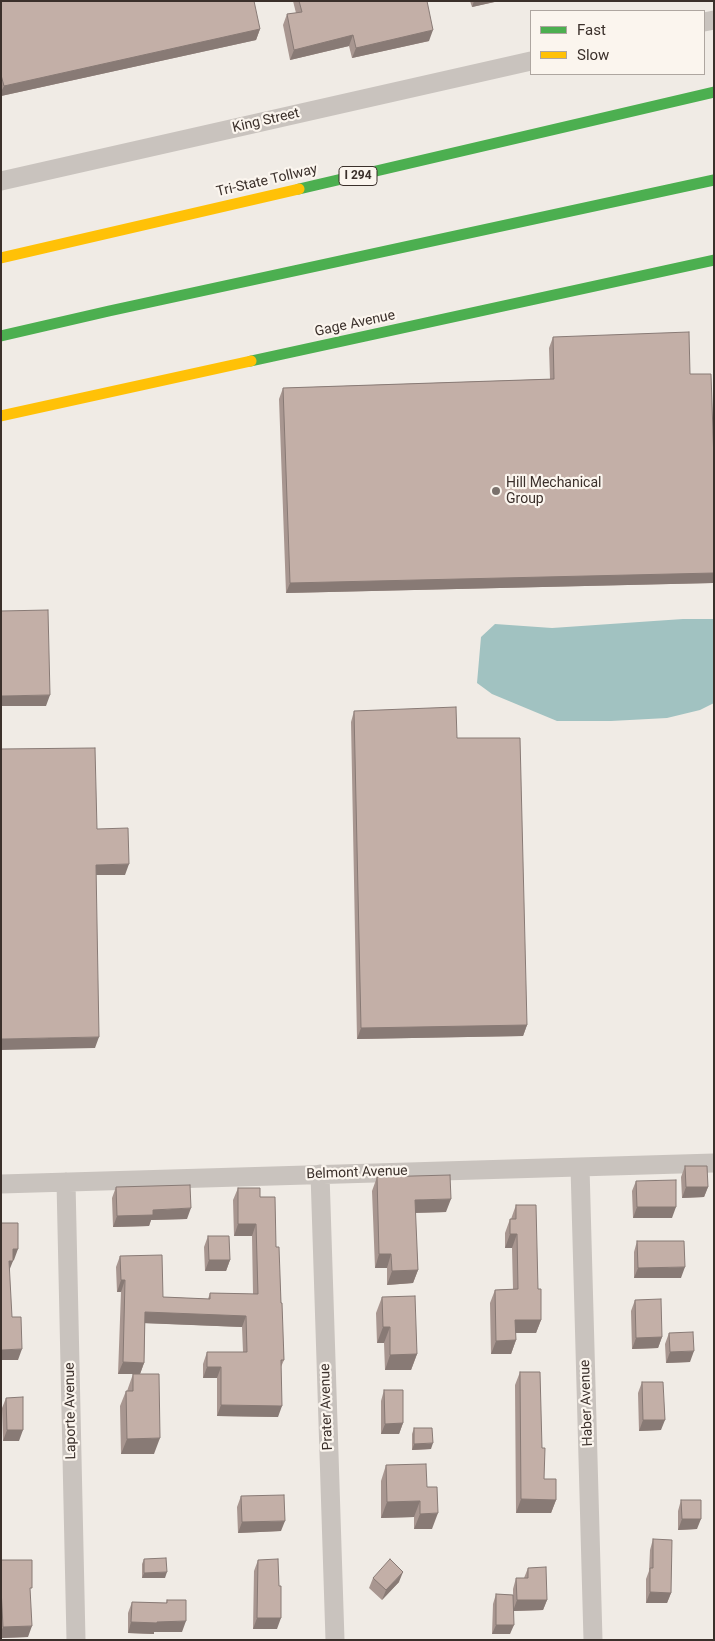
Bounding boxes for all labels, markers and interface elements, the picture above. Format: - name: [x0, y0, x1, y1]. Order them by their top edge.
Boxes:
- legend: [530, 10, 705, 75]
- text: Fast: [577, 21, 606, 39]
- text: Slow: [577, 46, 609, 64]
- street label: King Street: [231, 105, 301, 137]
- street label: Tri-State Tollway: [215, 161, 319, 201]
- road number: I 294: [339, 167, 377, 186]
- street label: Gage Avenue: [313, 307, 397, 341]
- place label: Hill Mechanical Group: [506, 475, 601, 508]
- marker: Hill Mechanical Group: [490, 485, 502, 497]
- street label: Belmont Avenue: [306, 1163, 408, 1183]
- street label: Haber Avenue: [577, 1359, 597, 1447]
- street label: Laporte Avenue: [62, 1362, 80, 1460]
- street label: Prater Avenue: [317, 1363, 337, 1451]

